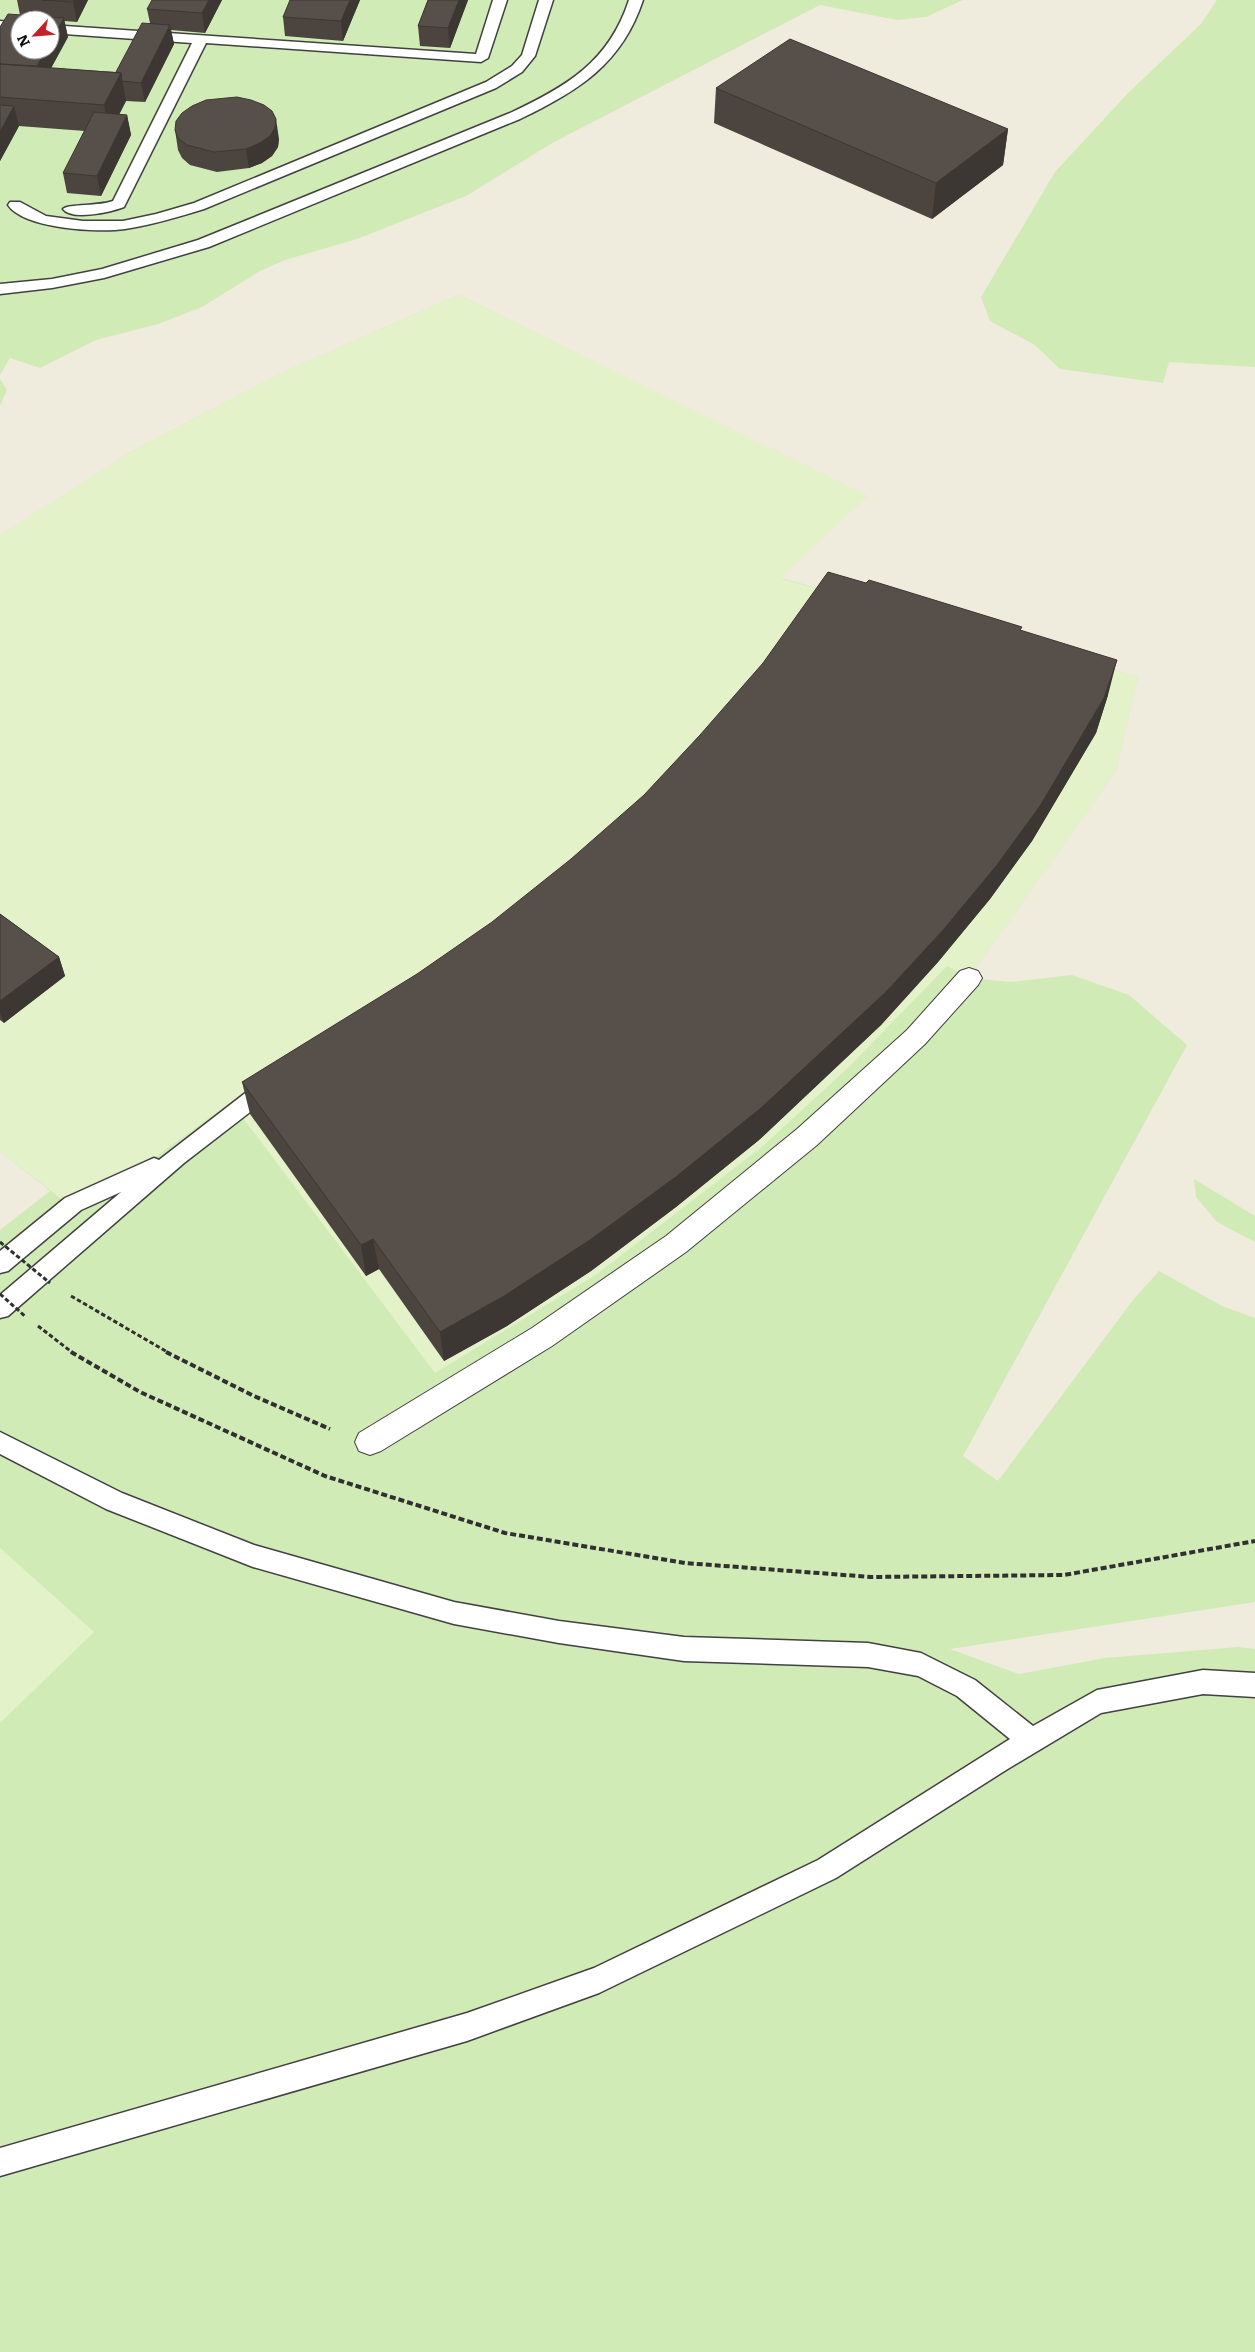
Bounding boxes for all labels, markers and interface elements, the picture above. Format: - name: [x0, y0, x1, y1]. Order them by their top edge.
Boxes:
- north arrow: [10, 10, 60, 60]
- text: N: [11, 31, 34, 51]

